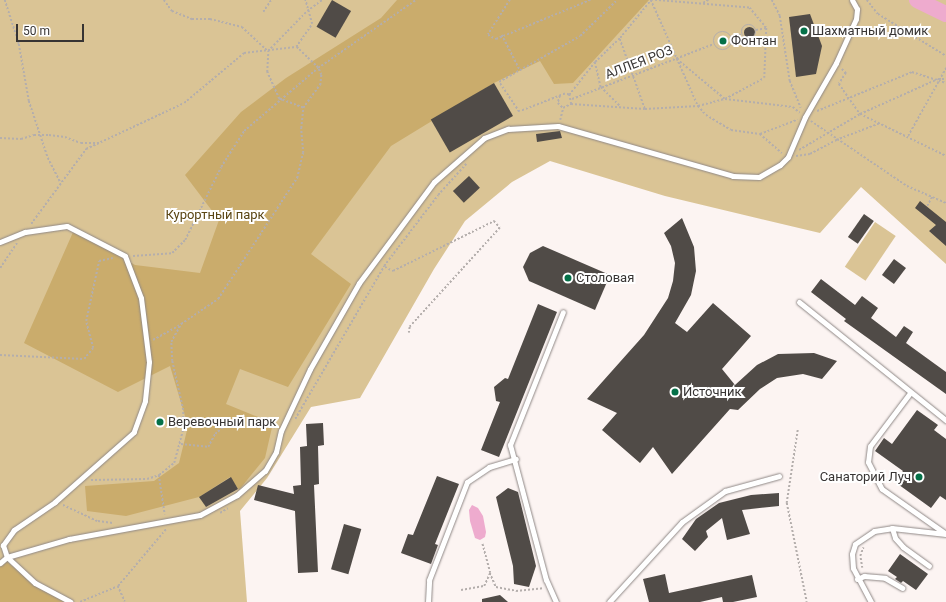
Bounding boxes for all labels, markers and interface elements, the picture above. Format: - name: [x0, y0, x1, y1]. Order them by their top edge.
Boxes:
- scale bar: [18, 16, 86, 42]
- place label: Шахматный домик: [812, 23, 928, 39]
- text: 50 m: [23, 24, 50, 38]
- marker: Шахматный домик: [799, 26, 809, 36]
- place label: Фонтан: [731, 33, 777, 49]
- marker: Фонтан: [718, 36, 728, 46]
- street label: АЛЛЕЯ РОЗ: [603, 43, 675, 83]
- park label: Курортный парк: [165, 207, 265, 223]
- place label: Столовая: [576, 270, 634, 286]
- marker: Столовая: [563, 273, 573, 283]
- place label: Источник: [683, 384, 742, 400]
- marker: Источник: [670, 387, 680, 397]
- place label: Веревочный парк: [168, 414, 276, 430]
- marker: Веревочный парк: [155, 417, 165, 427]
- place label: Cанаторий Луч: [820, 469, 911, 485]
- marker: Cанаторий Луч: [914, 472, 924, 482]

